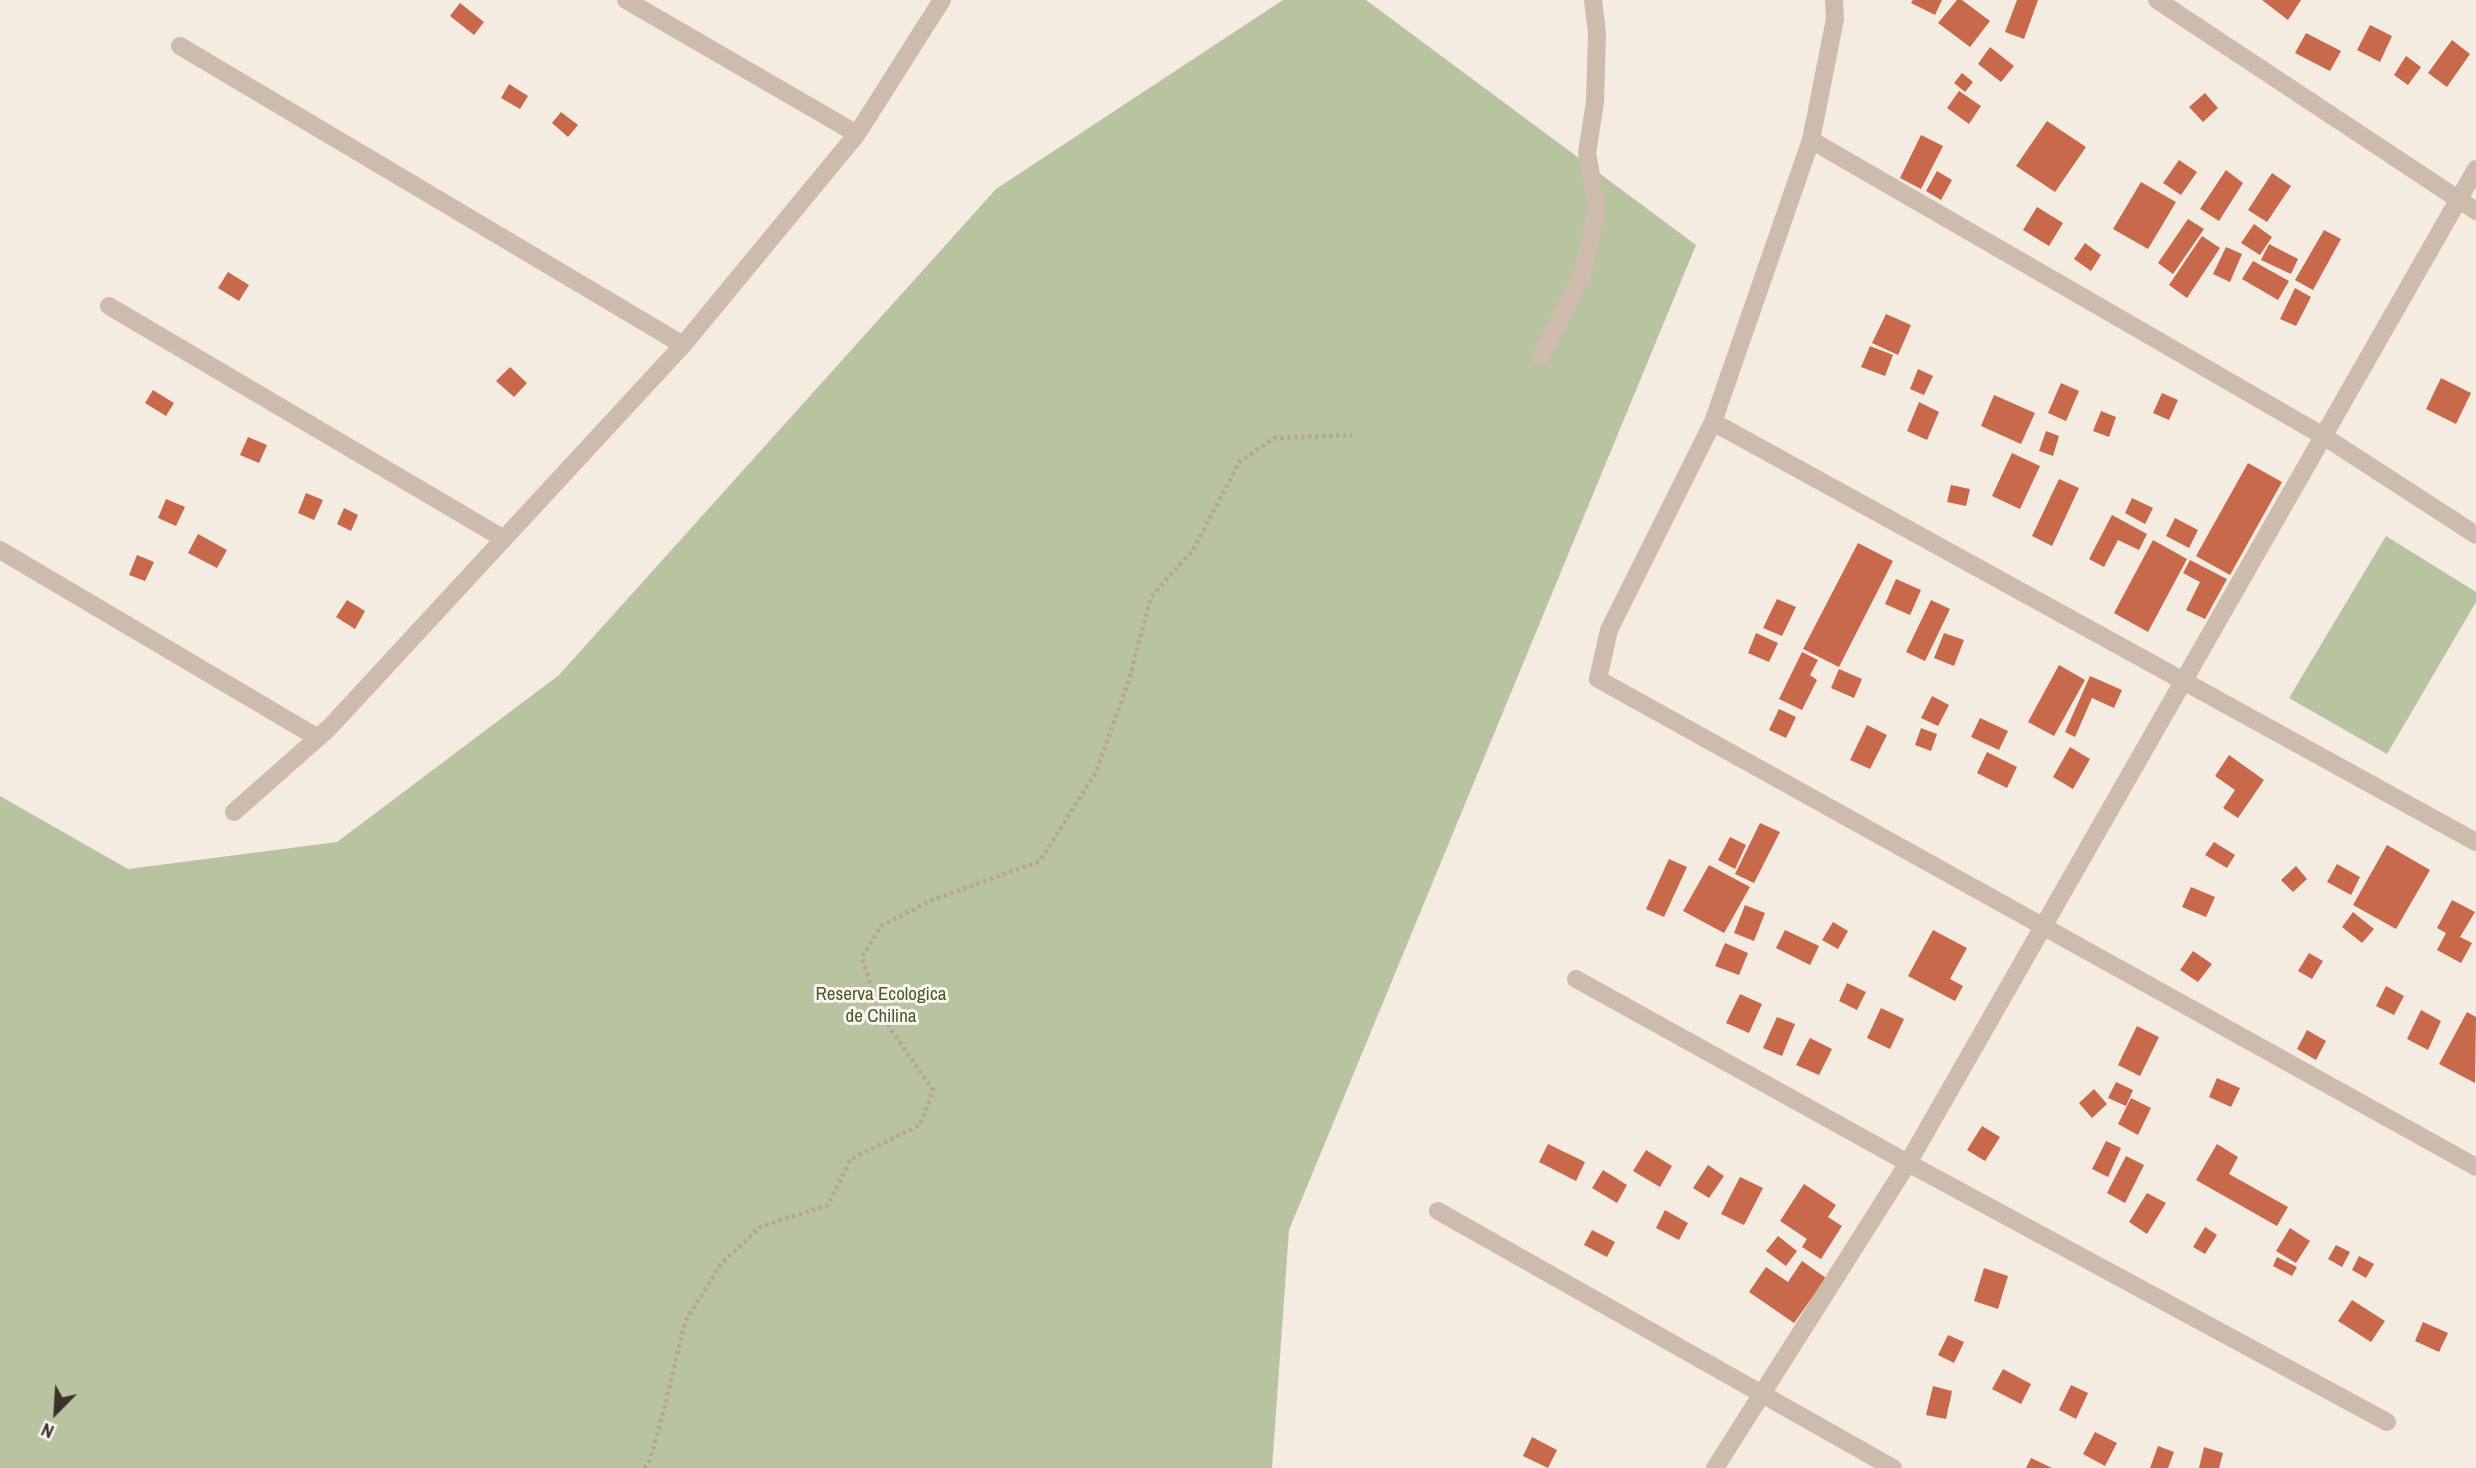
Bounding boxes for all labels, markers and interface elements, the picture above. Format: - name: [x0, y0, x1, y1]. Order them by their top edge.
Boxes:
- park label: Reserva Ecologica de Chilina: [816, 984, 946, 1028]
- north arrow: [21, 1377, 91, 1447]
- text: N: [37, 1417, 58, 1445]

